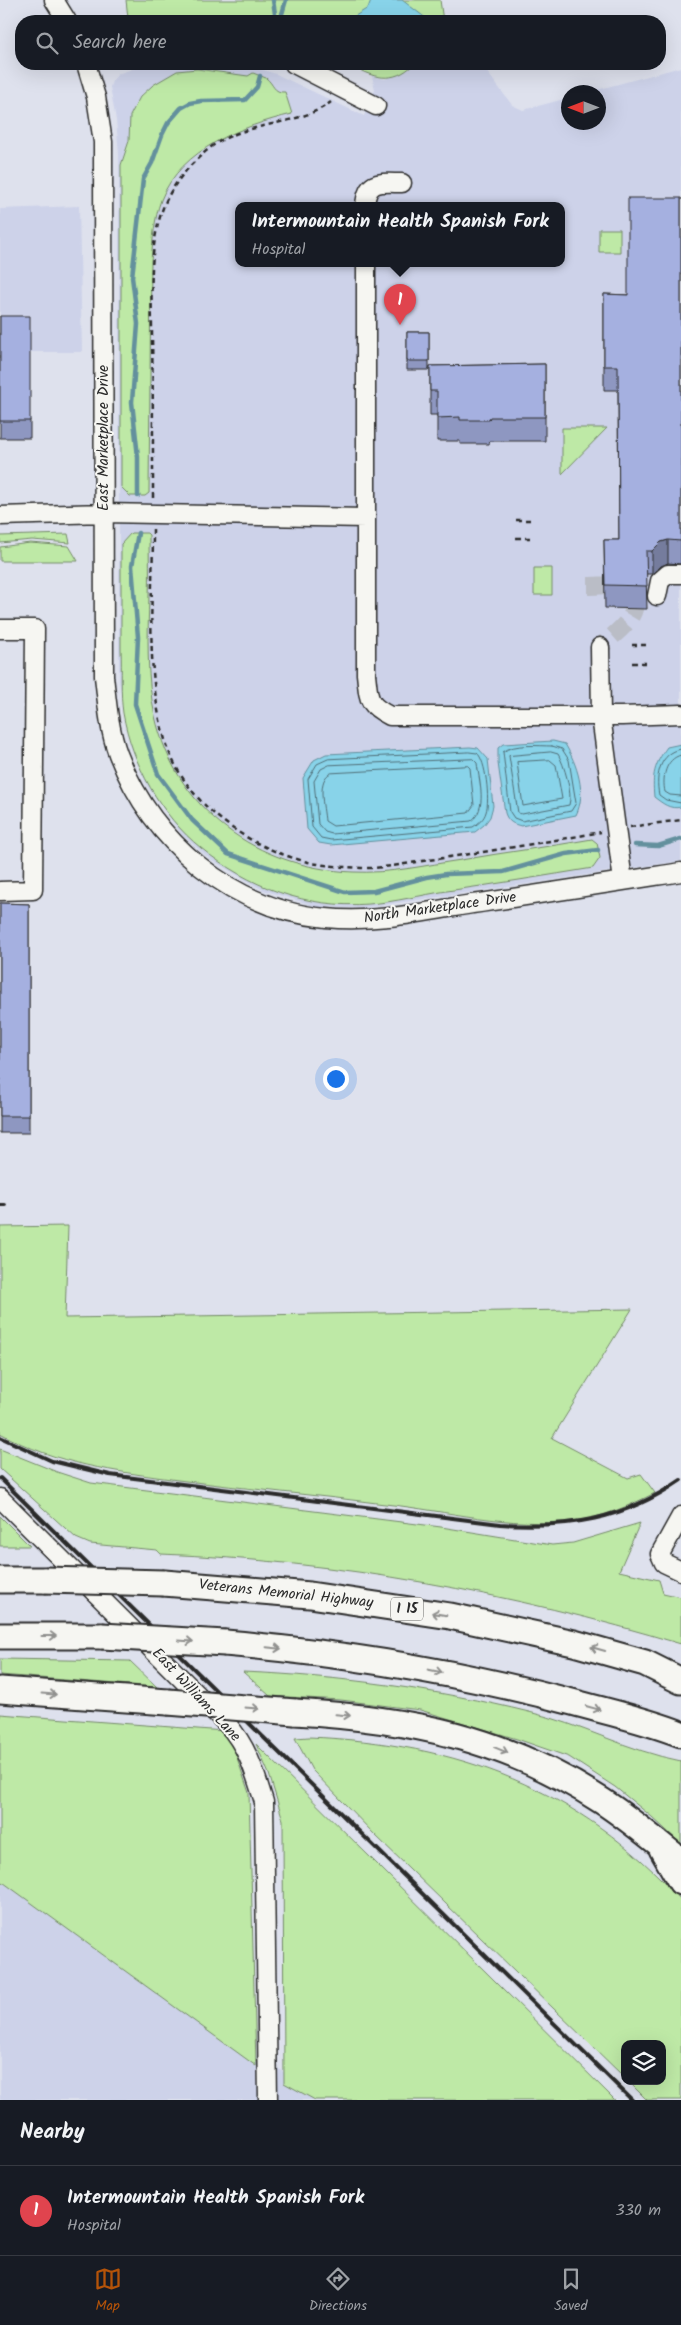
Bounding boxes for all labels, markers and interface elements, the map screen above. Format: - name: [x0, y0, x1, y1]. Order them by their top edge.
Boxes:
- search box: [15, 15, 666, 70]
- text: Search here: [73, 28, 167, 58]
- icon: search: [33, 29, 61, 57]
- north arrow: [561, 85, 606, 130]
- popup: [235, 202, 565, 267]
- text: Intermountain Health Spanish Fork: [251, 207, 549, 237]
- text: Hospital: [251, 237, 305, 262]
- pin: 1: [384, 284, 416, 325]
- street label: East Marketplace Drive: [92, 365, 116, 511]
- street label: North Marketplace Drive: [362, 885, 518, 931]
- your location: [323, 1066, 349, 1092]
- street label: Veterans Memorial Highway: [198, 1573, 375, 1615]
- road number: I 15: [391, 1598, 423, 1620]
- one-way arrow: [432, 1609, 448, 1619]
- one-way arrow: [40, 1631, 56, 1641]
- one-way arrow: [178, 1636, 194, 1645]
- street label: East Williams Lane: [146, 1642, 246, 1748]
- one-way arrow: [266, 1643, 282, 1653]
- one-way arrow: [590, 1644, 606, 1654]
- one-way arrow: [426, 1667, 442, 1677]
- one-way arrow: [40, 1689, 56, 1698]
- one-way arrow: [584, 1703, 600, 1713]
- one-way arrow: [243, 1704, 259, 1713]
- one-way arrow: [335, 1710, 351, 1720]
- one-way arrow: [493, 1746, 509, 1755]
- map controls: [621, 2040, 666, 2085]
- button: layers: [621, 2040, 666, 2085]
- text: Nearby: [20, 2116, 85, 2149]
- text: Intermountain Health Spanish Fork: [67, 2183, 364, 2213]
- text: 1: [34, 2198, 38, 2223]
- text: 330 m: [616, 2198, 661, 2223]
- text: Hospital: [67, 2213, 121, 2238]
- tab: Map: [94, 2265, 122, 2317]
- tab: Directions: [309, 2265, 367, 2317]
- tab: Saved: [554, 2265, 587, 2317]

